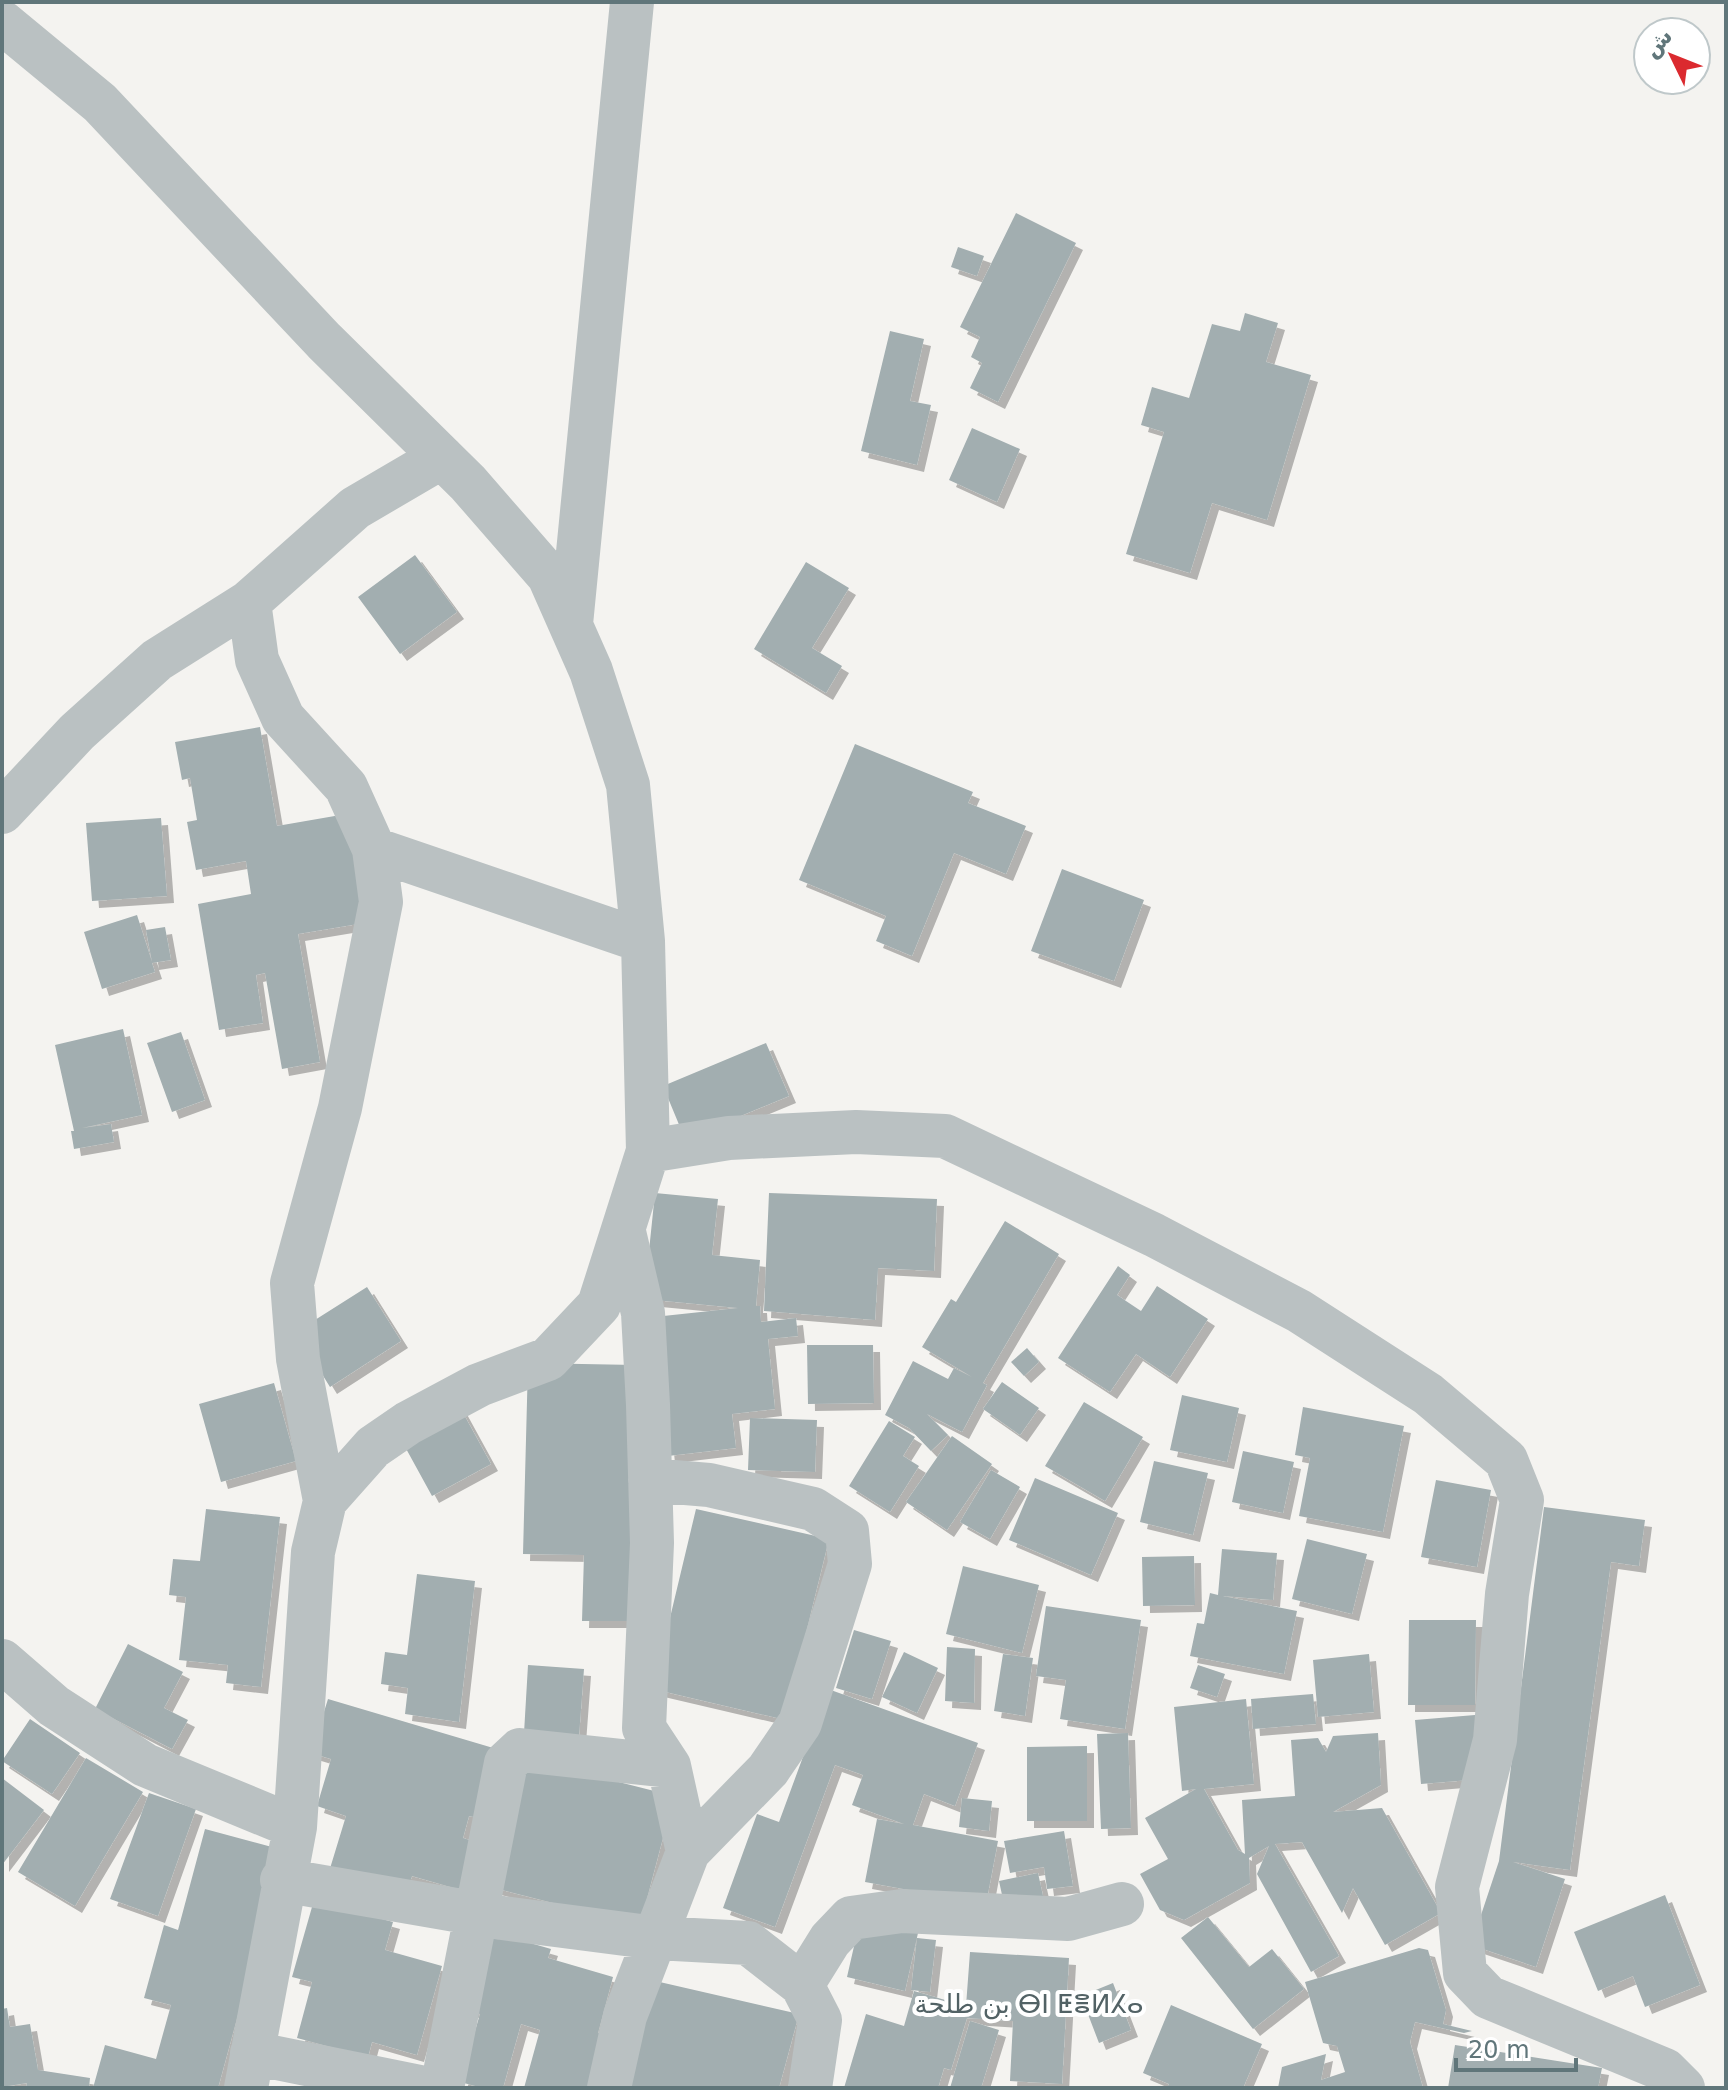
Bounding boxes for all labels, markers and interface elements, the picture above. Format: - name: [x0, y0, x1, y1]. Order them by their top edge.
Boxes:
- north arrow: [1632, 16, 1712, 96]
- text: ش: [1638, 23, 1677, 62]
- district label: بن طلحة ⴱⵏ ⵟⴻⵍⵃⴰ: [914, 1989, 1144, 2020]
- scale bar: [1456, 2022, 1576, 2072]
- text: 20 m: [1468, 2036, 1530, 2064]

